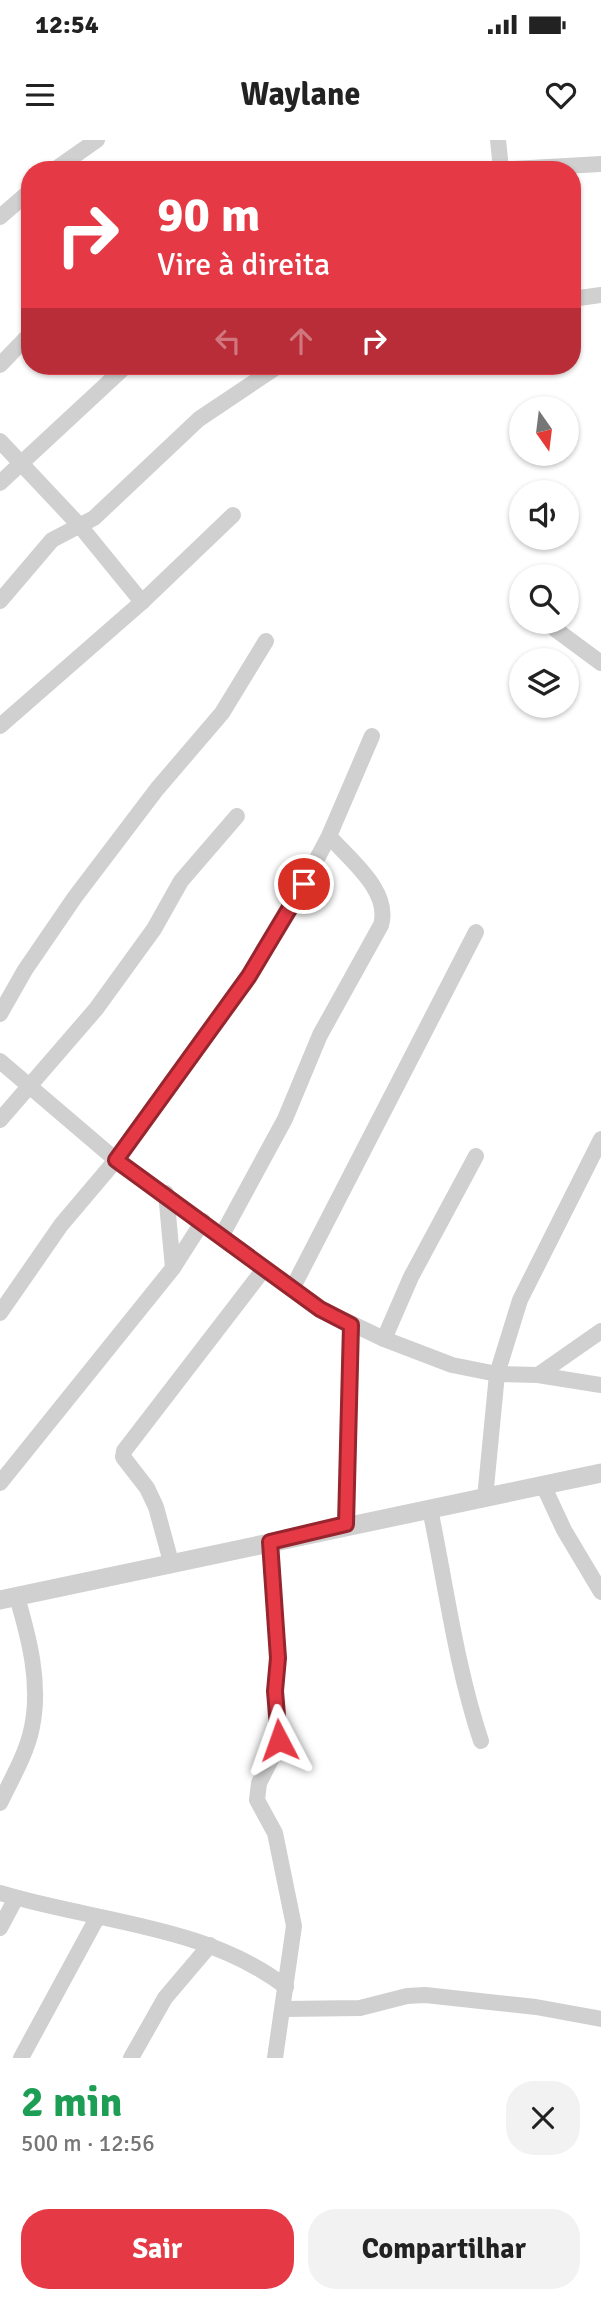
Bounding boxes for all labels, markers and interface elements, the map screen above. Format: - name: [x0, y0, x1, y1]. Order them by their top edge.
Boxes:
- text: 12:54: [35, 9, 99, 41]
- text: Waylane: [241, 75, 360, 114]
- icon: menu: [21, 76, 59, 114]
- icon: heart: [542, 76, 580, 114]
- text: 90 m: [157, 185, 260, 245]
- icon: right: [42, 189, 133, 280]
- text: Vire à direita: [157, 245, 330, 284]
- icon: left: [209, 322, 247, 360]
- icon: ahead: [282, 322, 320, 360]
- icon: right: [355, 322, 393, 360]
- north arrow: [509, 396, 579, 466]
- map controls: [509, 396, 579, 718]
- button: sound: [509, 480, 579, 550]
- button: search: [509, 564, 579, 634]
- button: layers: [509, 648, 579, 718]
- pin: [274, 854, 334, 914]
- icon: arrive: [285, 865, 323, 903]
- position arrow: [242, 1703, 316, 1777]
- text: 2 min: [21, 2077, 122, 2128]
- button: close: [506, 2081, 580, 2155]
- text: 500 m · 12:56: [21, 2129, 155, 2158]
- button: Sair: [21, 2209, 294, 2289]
- button: Compartilhar: [308, 2209, 580, 2289]

